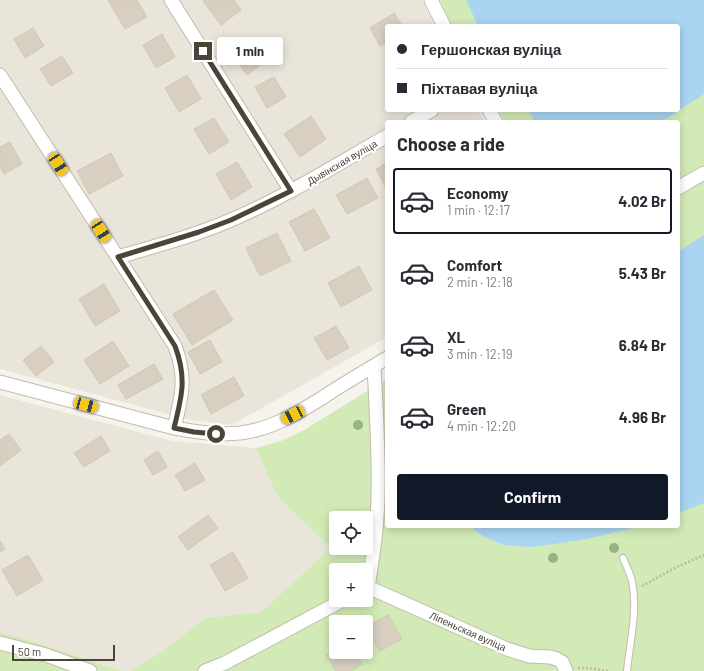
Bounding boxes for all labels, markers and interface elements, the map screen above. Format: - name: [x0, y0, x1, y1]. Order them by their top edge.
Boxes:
- callout: 1 min: [217, 37, 283, 65]
- text: Гершонская вуліца: [421, 40, 561, 58]
- route end: [194, 42, 212, 60]
- text: 1 min: [236, 43, 264, 59]
- text: Піхтавая вуліца: [421, 79, 538, 97]
- text: Choose a ride: [397, 133, 505, 155]
- street label: Дывінская вуліца: [305, 137, 380, 187]
- car: [46, 151, 70, 177]
- icon: car: [399, 183, 435, 219]
- text: Economy: [447, 184, 508, 202]
- text: 4.02 Br: [618, 192, 666, 210]
- text: 1 min · 12:17: [447, 202, 510, 218]
- car: [89, 218, 113, 244]
- icon: car: [399, 255, 435, 291]
- text: Comfort: [447, 256, 502, 274]
- text: 5.43 Br: [619, 264, 666, 282]
- text: 2 min · 12:18: [447, 274, 513, 290]
- icon: car: [399, 327, 435, 363]
- text: XL: [447, 328, 465, 346]
- text: 6.84 Br: [619, 336, 666, 354]
- text: 3 min · 12:19: [447, 346, 513, 362]
- car: [73, 396, 99, 414]
- icon: car: [399, 399, 435, 435]
- text: Green: [447, 400, 486, 418]
- car: [280, 404, 306, 426]
- text: 4.96 Br: [619, 408, 666, 426]
- text: 4 min · 12:20: [447, 418, 516, 434]
- route start: [207, 425, 225, 443]
- button: Confirm: [397, 474, 668, 520]
- map controls: [329, 511, 373, 659]
- button: locate: [329, 511, 373, 555]
- button: +: [329, 563, 373, 607]
- street label: Ліпеньская вуліца: [428, 609, 508, 653]
- button: −: [329, 615, 373, 659]
- scale bar: [12, 643, 115, 662]
- text: 50 m: [18, 645, 41, 658]

